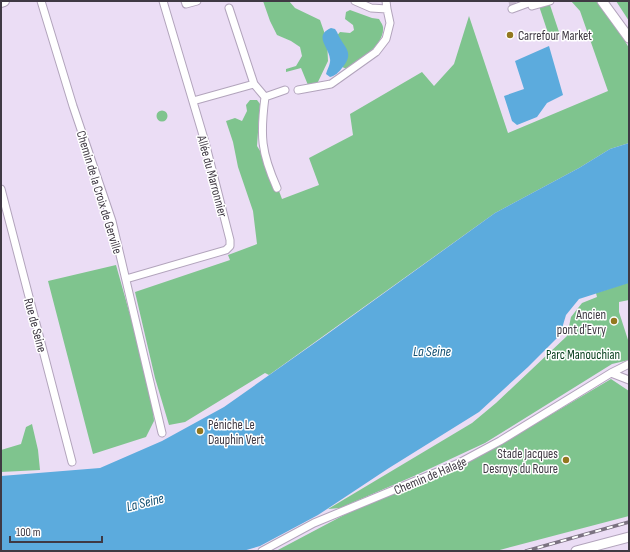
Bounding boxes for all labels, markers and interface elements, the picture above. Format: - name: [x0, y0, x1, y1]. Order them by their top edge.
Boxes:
- place label: Carrefour Market: [518, 28, 592, 44]
- marker: Carrefour Market: [505, 30, 515, 40]
- street label: Chemin de la Croix de Gerville: [73, 129, 125, 256]
- street label: Allée du Marronnier: [193, 133, 231, 219]
- street label: Rue de Seine: [20, 296, 50, 354]
- place label: Ancien pont d'Evry: [557, 307, 606, 338]
- marker: Ancien pont d'Evry: [609, 316, 619, 326]
- water label: La Seine: [413, 343, 452, 360]
- park label: Parc Manouchian: [546, 347, 620, 363]
- place label: Péniche Le Dauphin Vert: [208, 417, 264, 448]
- marker: Péniche Le Dauphin Vert: [195, 426, 205, 436]
- place label: Stade Jacques Desroys du Roure: [483, 446, 558, 477]
- street label: Chemin de Halage: [392, 453, 469, 498]
- marker: Stade Jacques Desroys du Roure: [561, 455, 571, 465]
- water label: La Seine: [125, 490, 166, 515]
- scale bar: [10, 518, 102, 544]
- text: 100 m: [16, 525, 41, 540]

